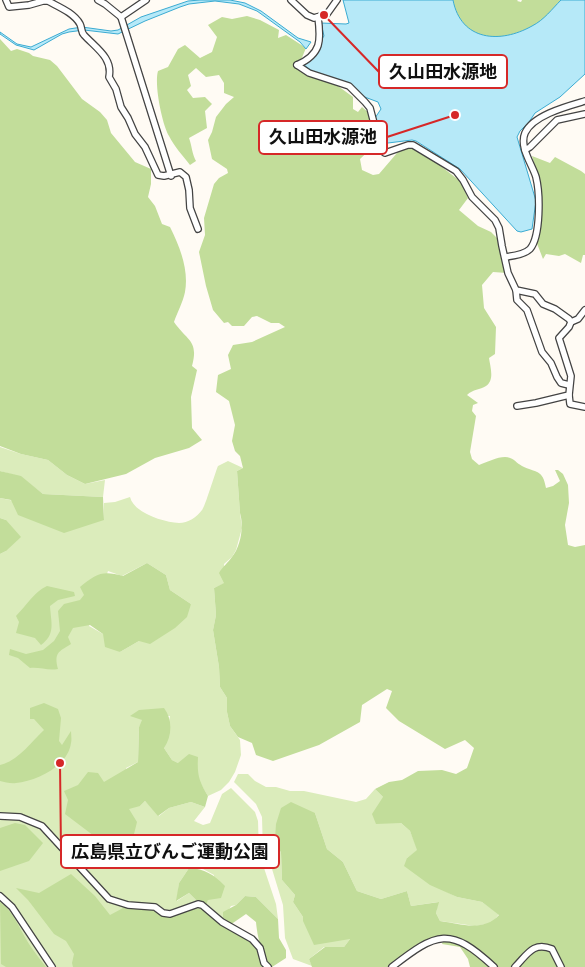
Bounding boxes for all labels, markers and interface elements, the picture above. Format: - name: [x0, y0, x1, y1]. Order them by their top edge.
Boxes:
- callout: 久山田水源地: [379, 55, 507, 88]
- text: 久山田水源地: [389, 62, 497, 82]
- callout: 久山田水源池: [259, 121, 387, 154]
- text: 久山田水源池: [269, 127, 377, 147]
- callout: 広島県立びんご運動公園: [61, 835, 279, 868]
- text: 広島県立びんご運動公園: [71, 842, 269, 862]

